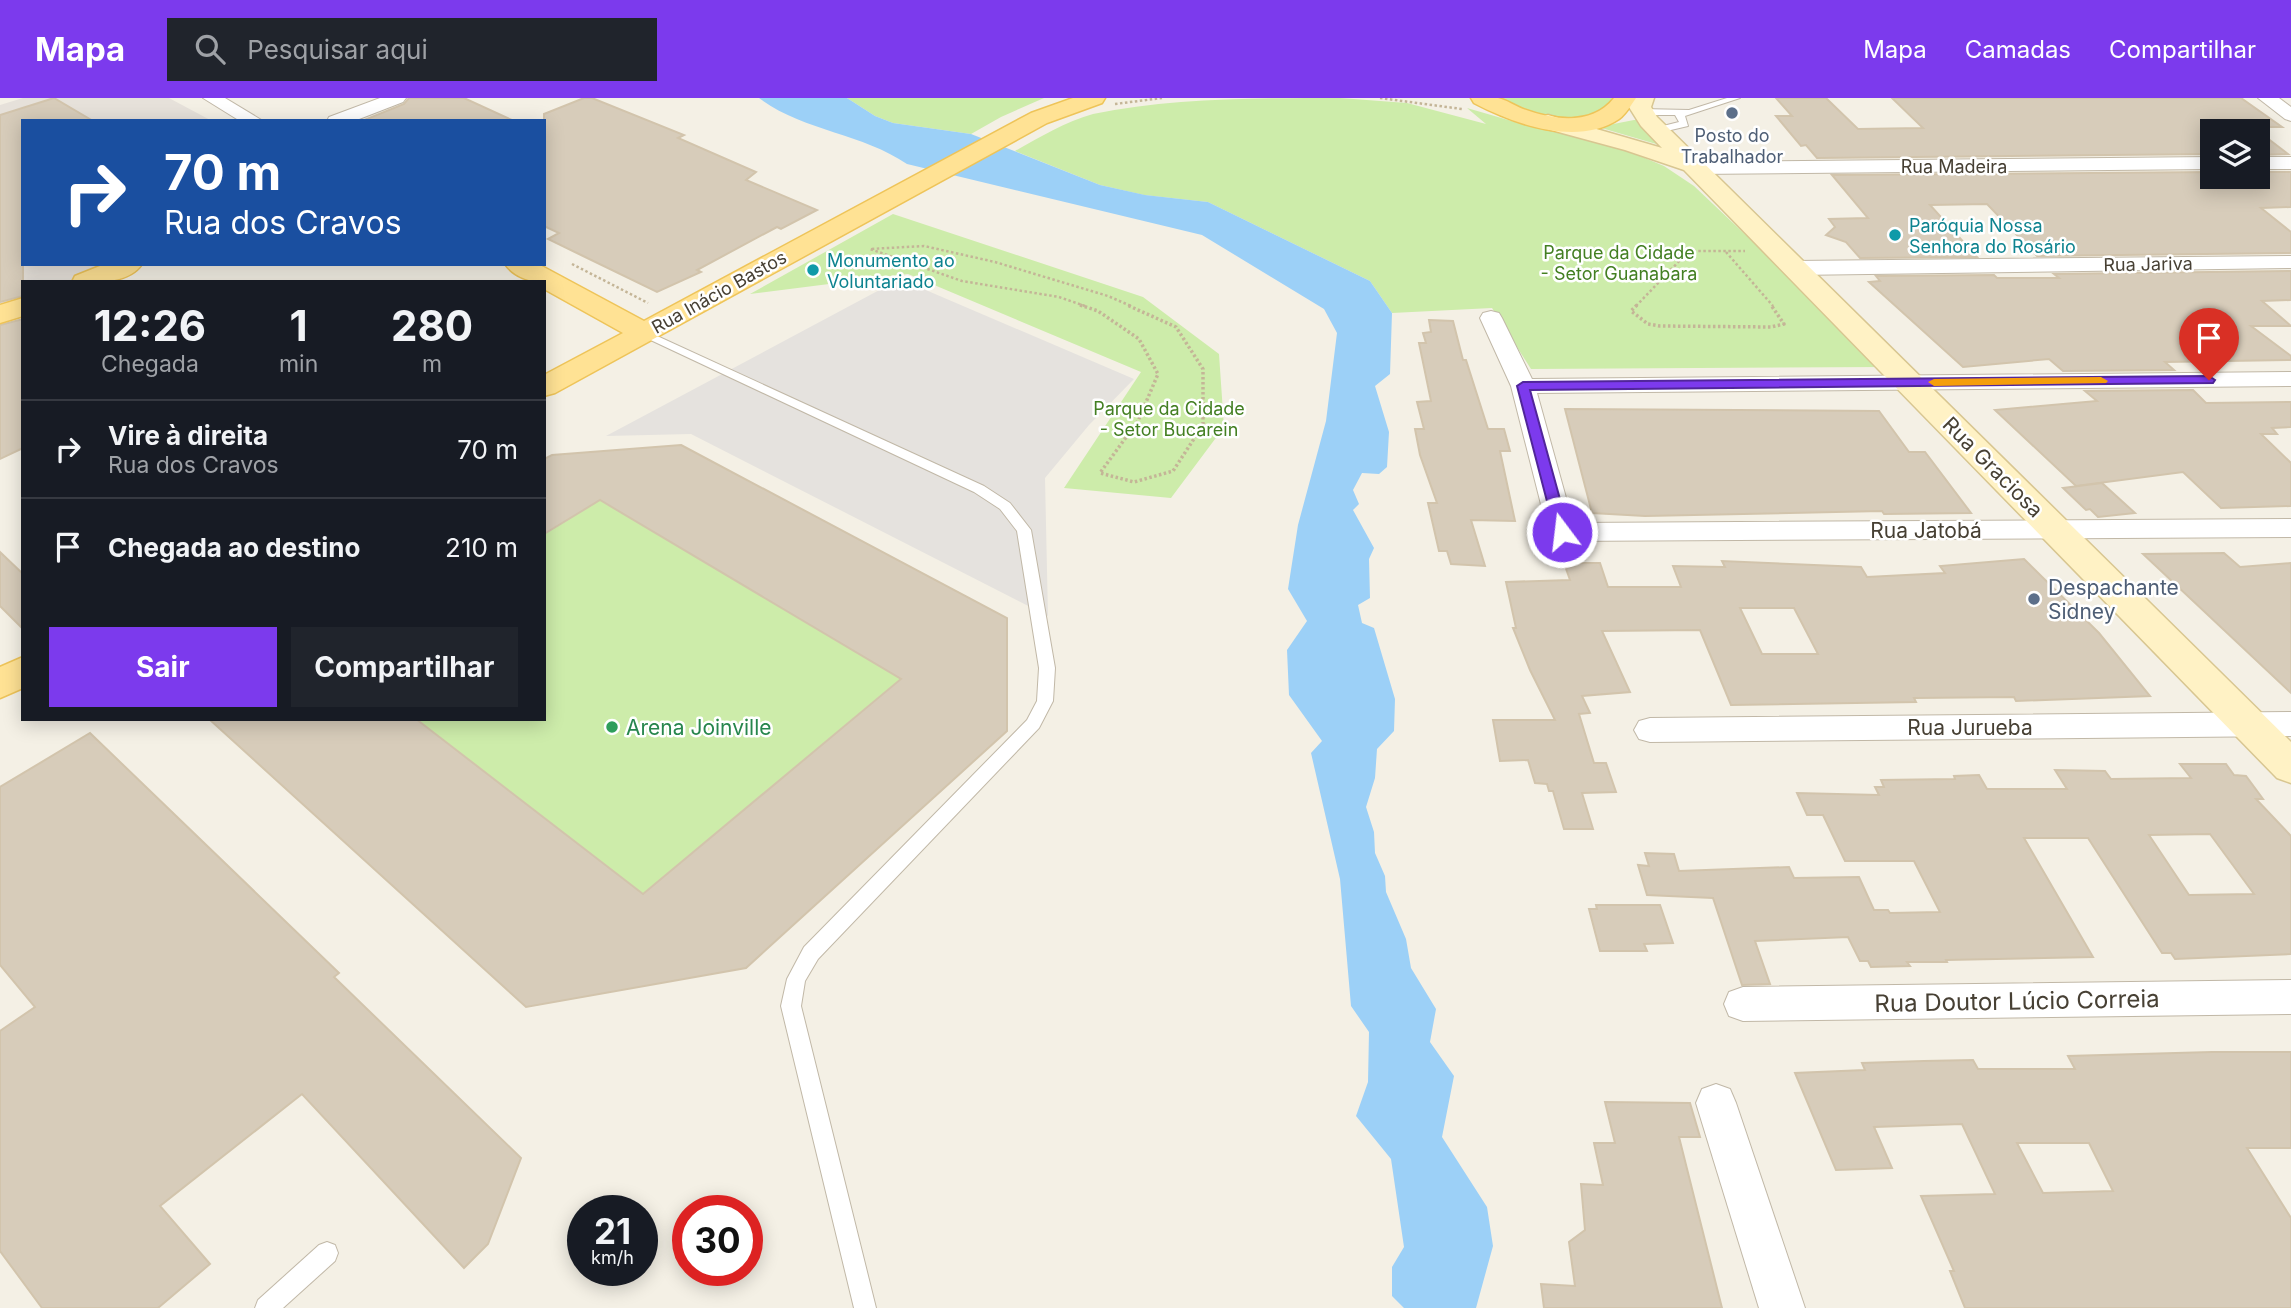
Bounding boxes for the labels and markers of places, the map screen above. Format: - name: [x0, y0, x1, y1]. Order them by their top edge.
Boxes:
- marker: Posto do Trabalhador: [1724, 105, 1740, 121]
- place label: Posto do Trabalhador: [1681, 125, 1783, 167]
- place label: Paróquia Nossa Senhora do Rosário: [1909, 215, 2076, 257]
- marker: Paróquia Nossa Senhora do Rosário: [1887, 227, 1903, 243]
- place label: Monumento ao Voluntariado: [827, 250, 955, 292]
- marker: Monumento ao Voluntariado: [805, 262, 821, 278]
- pin: [2179, 308, 2239, 380]
- place label: Despachante Sidney: [2048, 575, 2179, 624]
- marker: Despachante Sidney: [2026, 591, 2042, 607]
- place label: Arena Joinville: [626, 715, 771, 740]
- marker: Arena Joinville: [604, 719, 620, 735]

